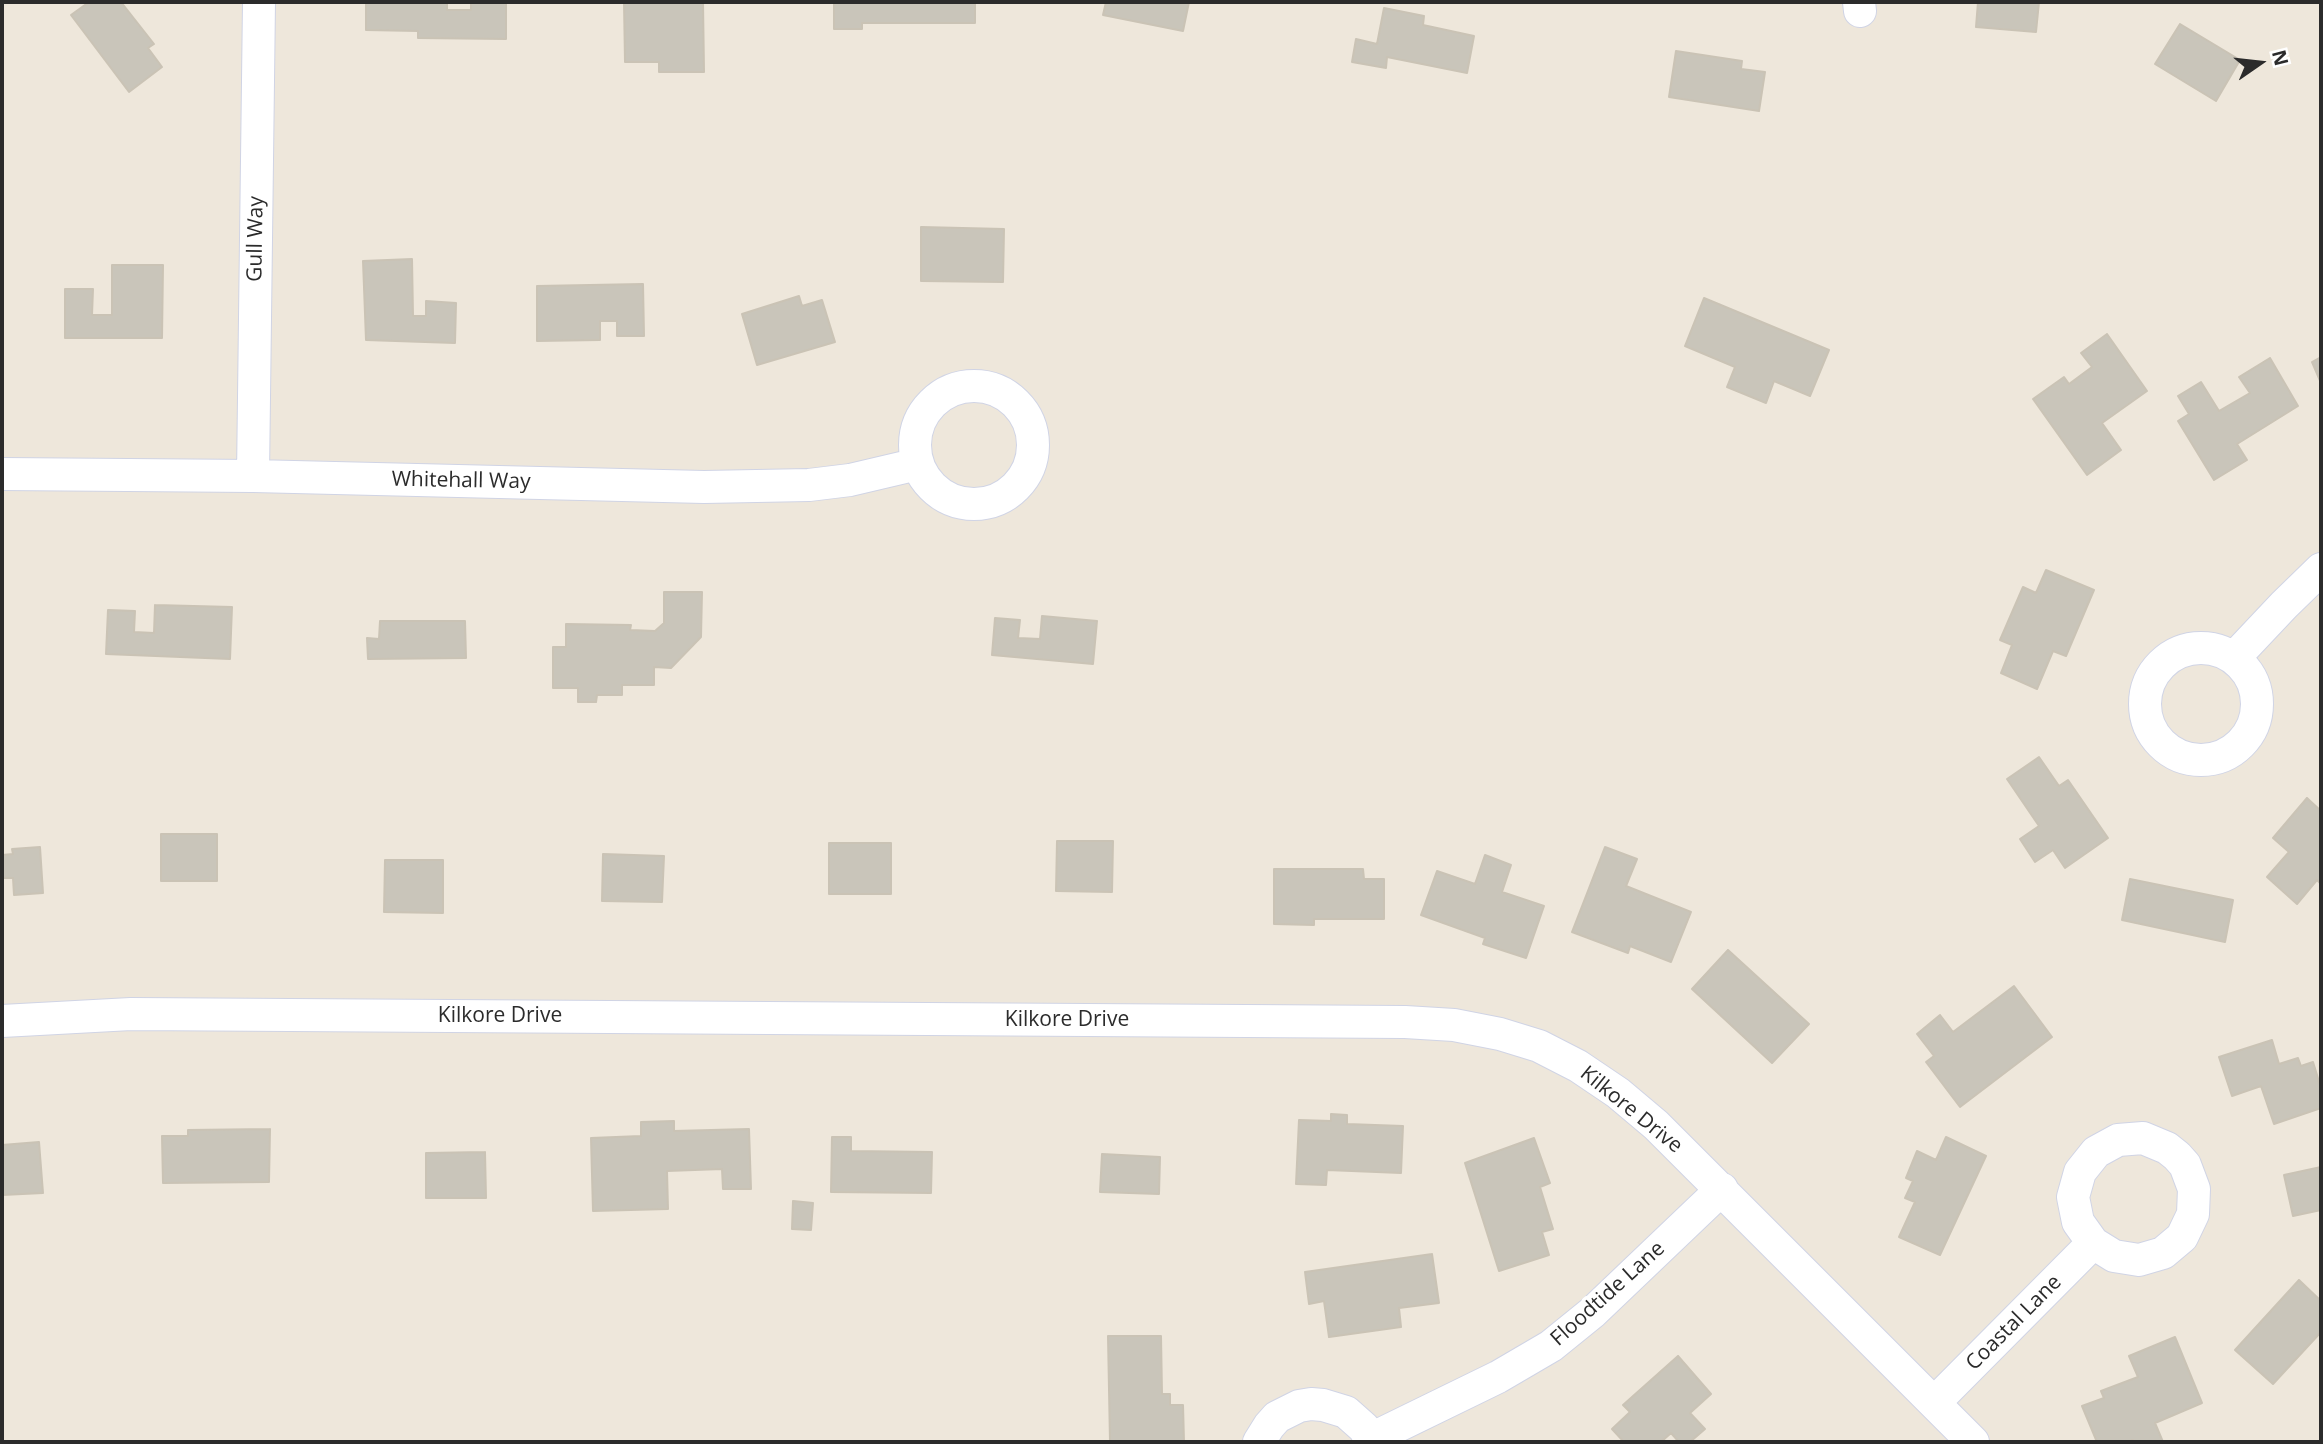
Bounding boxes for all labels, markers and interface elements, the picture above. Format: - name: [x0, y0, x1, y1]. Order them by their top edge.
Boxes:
- north arrow: [2225, 28, 2295, 98]
- text: N: [2266, 47, 2295, 69]
- street label: Gull Way: [243, 196, 269, 282]
- street label: Whitehall Way: [391, 467, 531, 495]
- street label: Kilkore Drive: [438, 1003, 562, 1029]
- street label: Kilkore Drive: [1005, 1007, 1129, 1033]
- street label: Kilkore Drive: [1575, 1061, 1687, 1159]
- street label: Floodtide Lane: [1546, 1236, 1670, 1352]
- street label: Coastal Lane: [1961, 1270, 2067, 1376]

